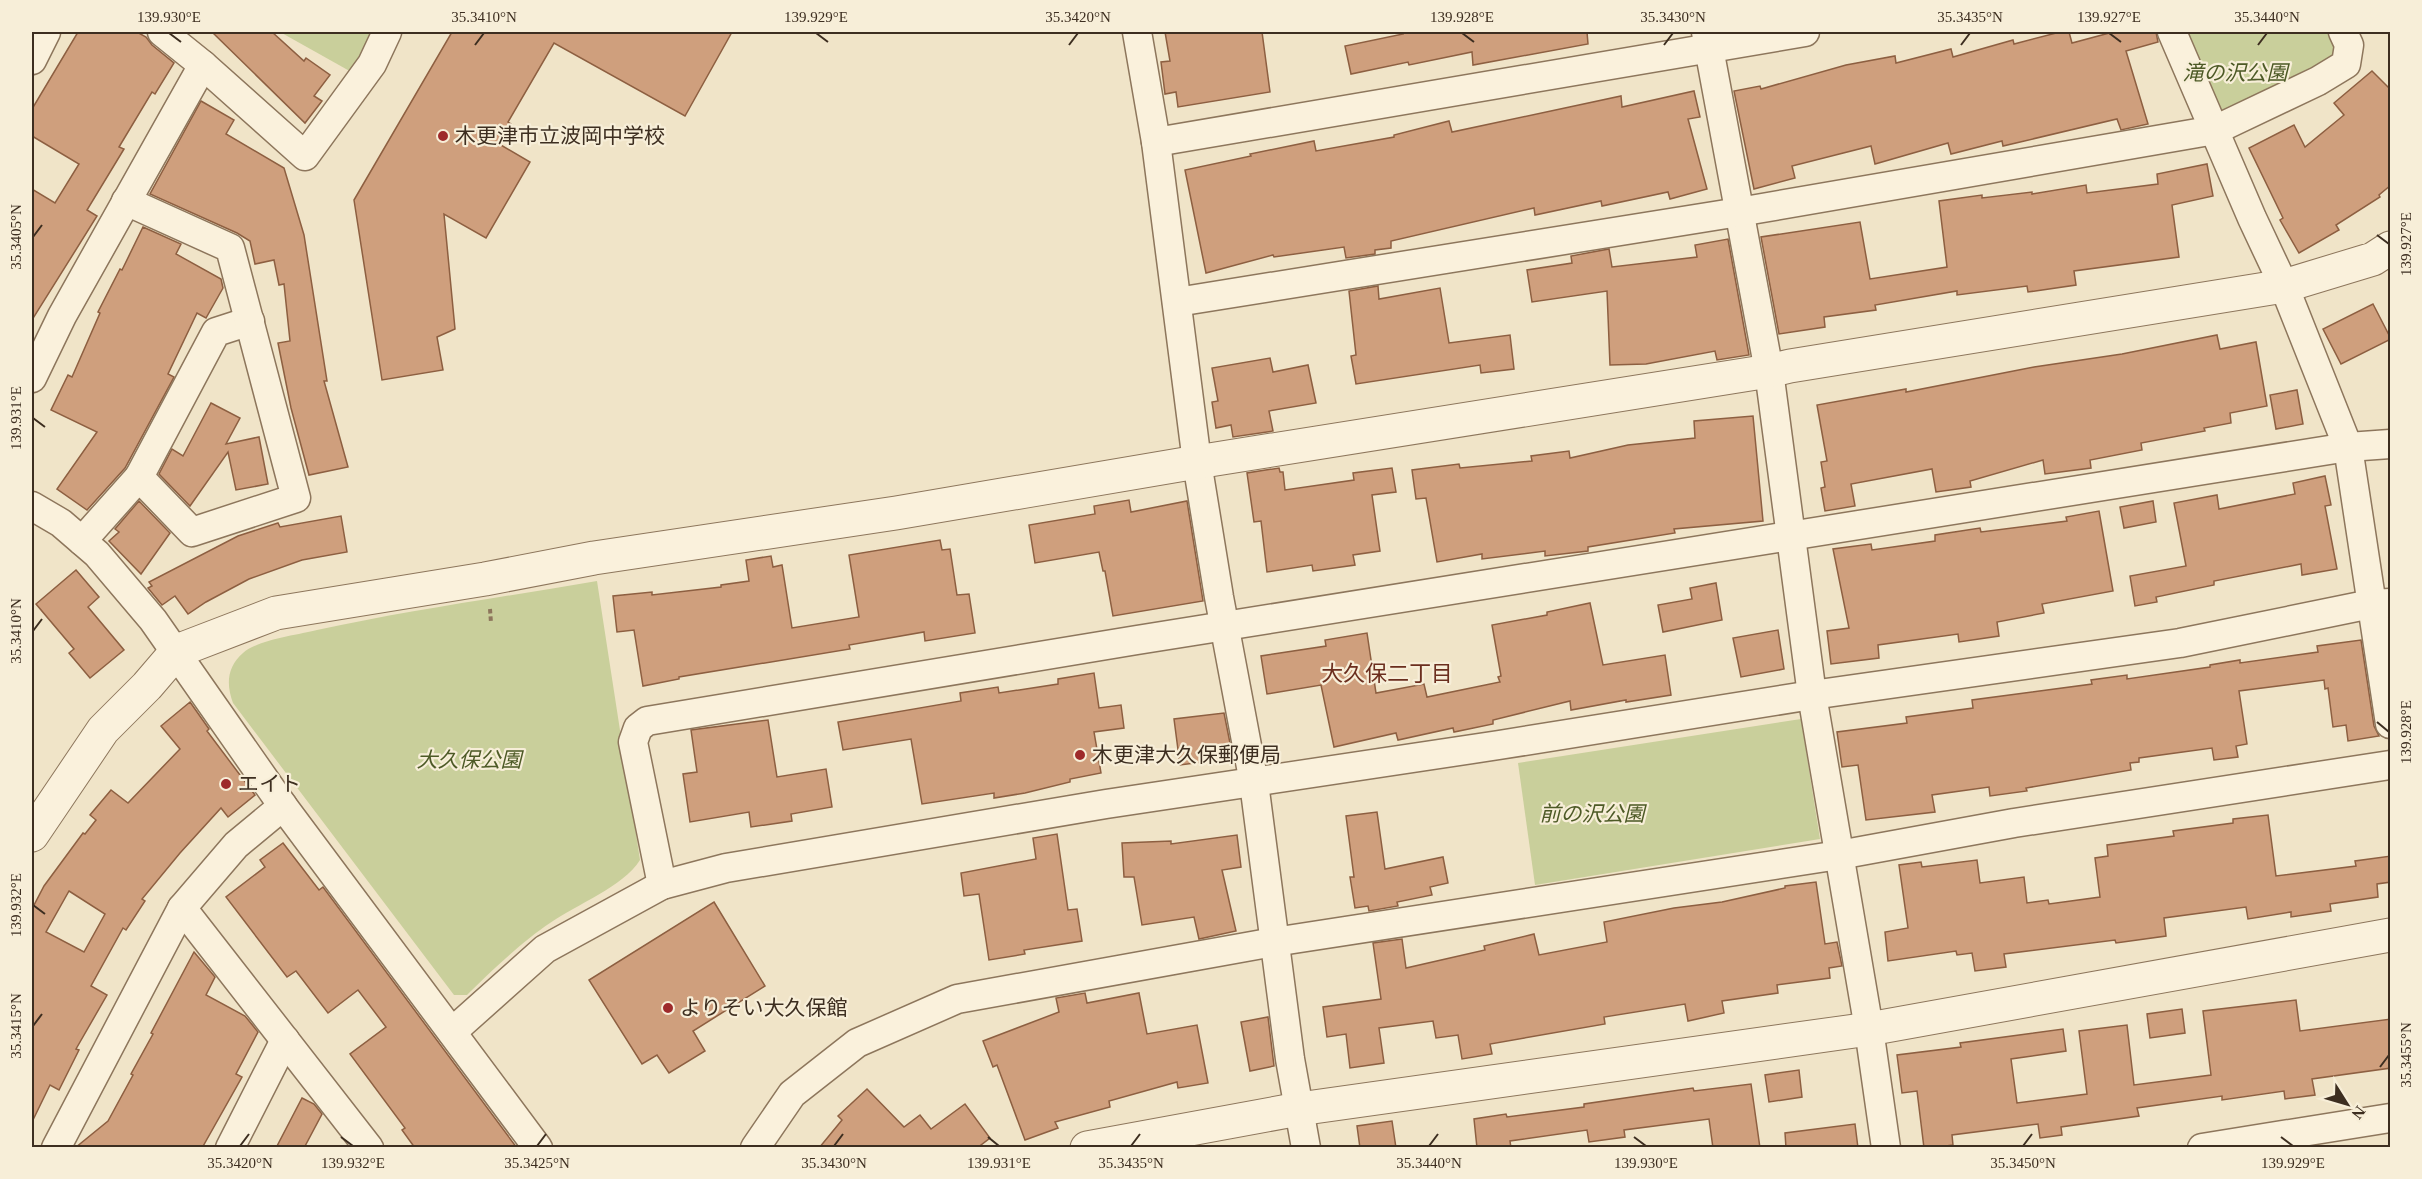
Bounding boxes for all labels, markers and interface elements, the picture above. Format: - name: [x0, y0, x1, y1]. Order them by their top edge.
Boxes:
- text: 139.930°E: [137, 9, 201, 25]
- text: 35.3410°N: [451, 9, 517, 25]
- text: 139.929°E: [784, 9, 848, 25]
- text: 35.3420°N: [1045, 9, 1111, 25]
- text: 139.928°E: [1430, 9, 1494, 25]
- text: 35.3430°N: [1640, 9, 1706, 25]
- text: 35.3435°N: [1937, 9, 2003, 25]
- text: 139.927°E: [2077, 9, 2141, 25]
- text: 35.3440°N: [2234, 9, 2300, 25]
- park label: 滝の沢公園: [2183, 61, 2290, 85]
- place label: 木更津市立波岡中学校: [455, 124, 665, 148]
- marker: 木更津市立波岡中学校: [436, 129, 450, 143]
- text: 35.3405°N: [8, 204, 24, 270]
- text: 139.927°E: [2398, 212, 2414, 276]
- text: 139.931°E: [8, 386, 24, 450]
- text: 35.3410°N: [8, 598, 24, 664]
- district label: 大久保二丁目: [1321, 661, 1453, 686]
- text: 139.928°E: [2398, 700, 2414, 764]
- place label: 木更津大久保郵便局: [1092, 743, 1281, 767]
- park label: 大久保公園: [417, 748, 524, 772]
- marker: 木更津大久保郵便局: [1073, 748, 1087, 762]
- place label: エイト: [238, 772, 301, 796]
- marker: エイト: [219, 777, 233, 791]
- park label: 前の沢公園: [1540, 802, 1647, 826]
- text: 139.932°E: [8, 873, 24, 937]
- text: 35.3415°N: [8, 993, 24, 1059]
- place label: よりそい大久保館: [680, 996, 848, 1020]
- marker: よりそい大久保館: [661, 1001, 675, 1015]
- text: 35.3455°N: [2398, 1022, 2414, 1088]
- north arrow: [2317, 1074, 2377, 1134]
- text: N: [2348, 1103, 2369, 1123]
- text: 35.3420°N: [207, 1155, 273, 1171]
- text: 139.932°E: [321, 1155, 385, 1171]
- text: 35.3425°N: [504, 1155, 570, 1171]
- text: 35.3430°N: [801, 1155, 867, 1171]
- text: 139.931°E: [967, 1155, 1031, 1171]
- text: 35.3435°N: [1098, 1155, 1164, 1171]
- text: 35.3440°N: [1396, 1155, 1462, 1171]
- text: 139.930°E: [1614, 1155, 1678, 1171]
- text: 35.3450°N: [1990, 1155, 2056, 1171]
- text: 139.929°E: [2261, 1155, 2325, 1171]

